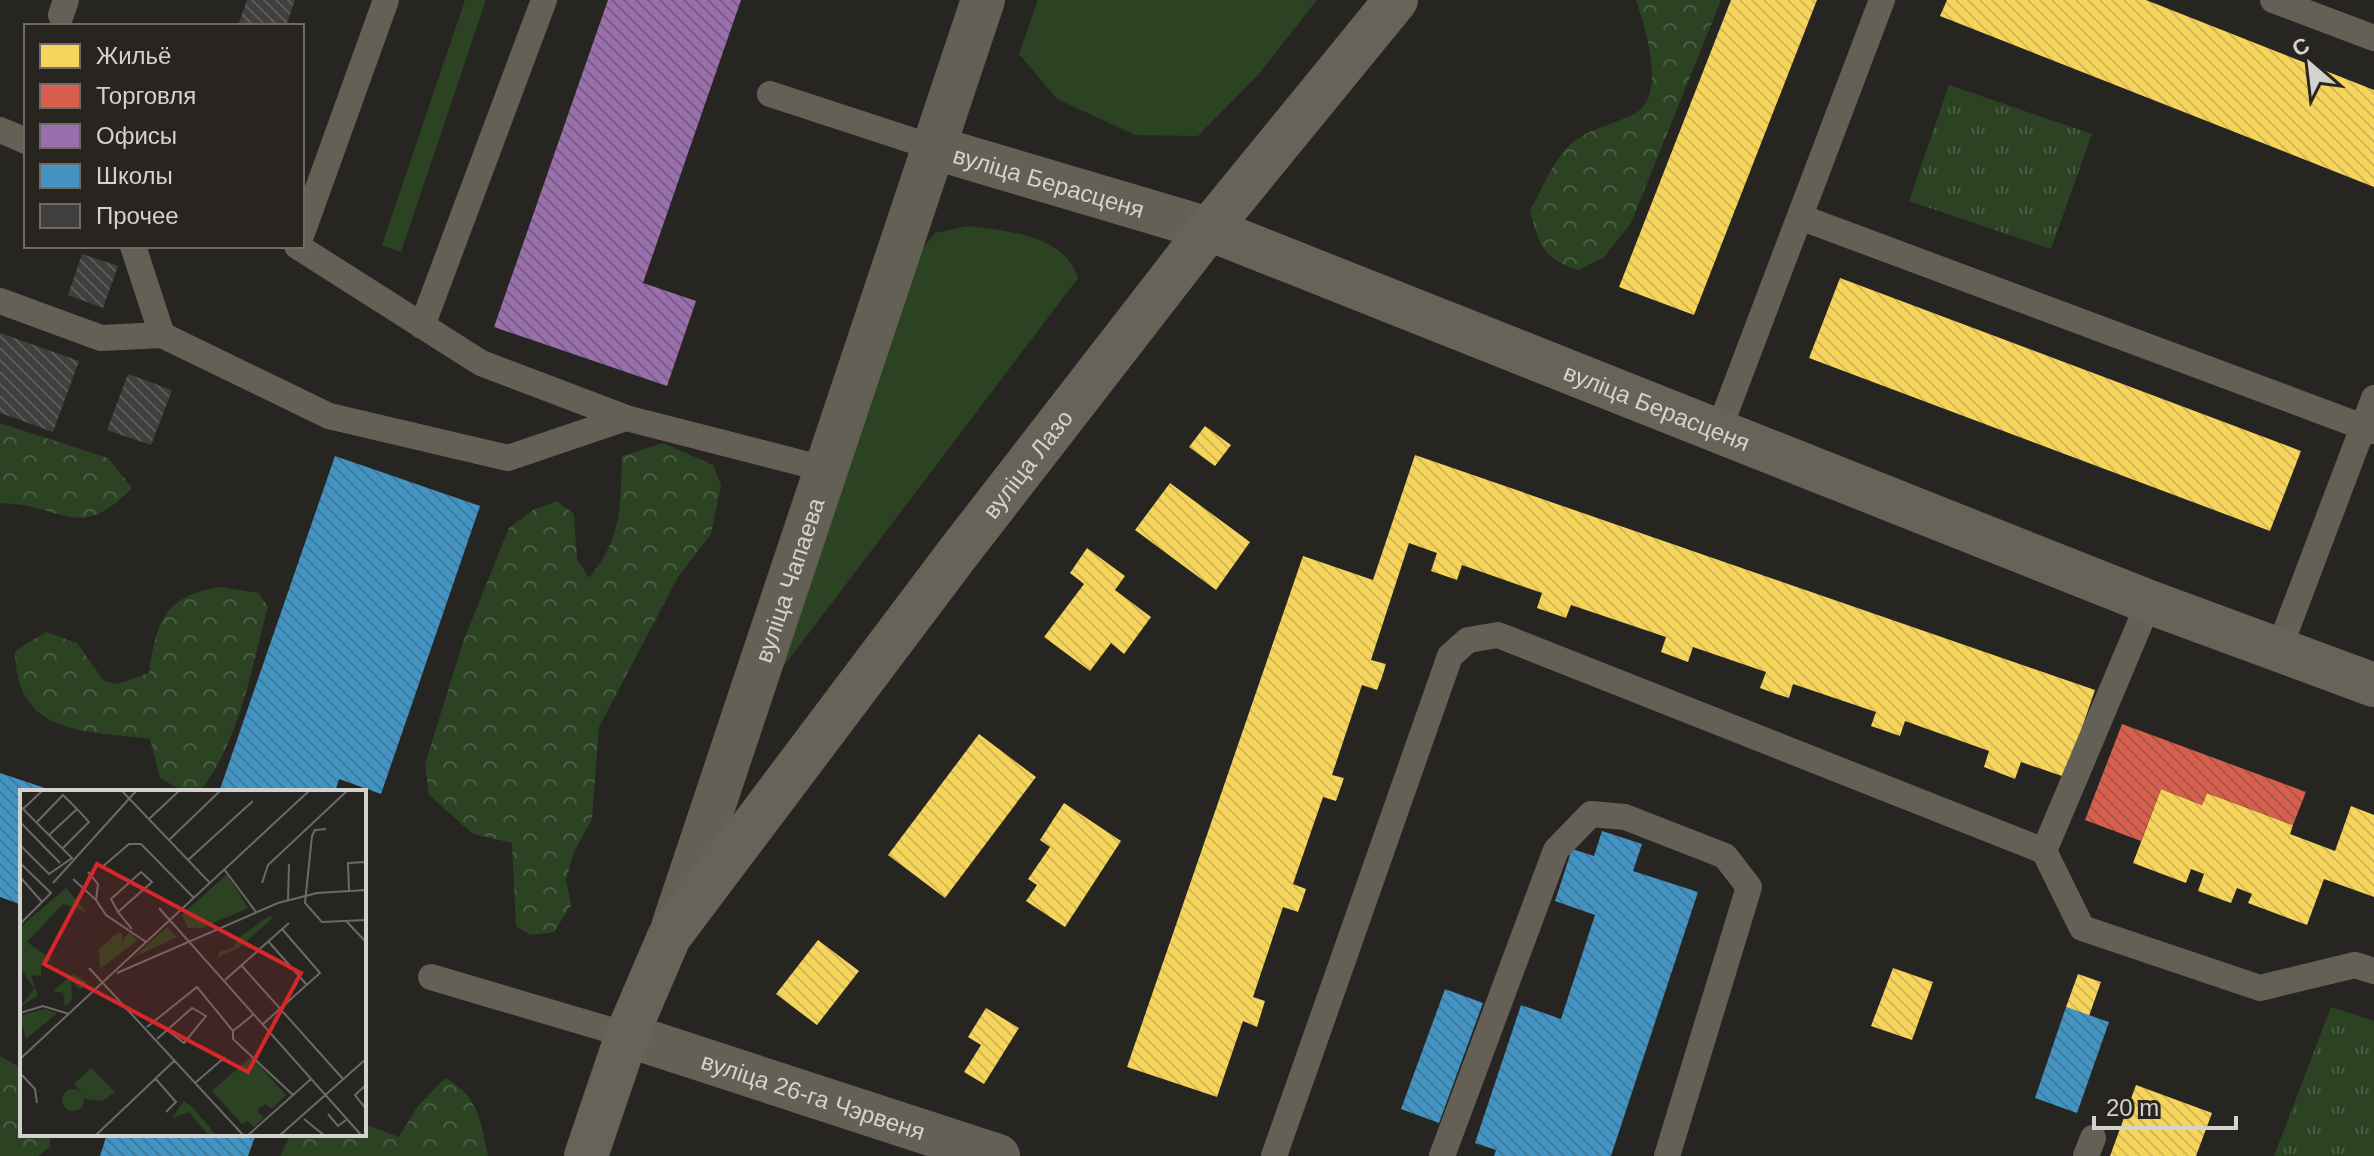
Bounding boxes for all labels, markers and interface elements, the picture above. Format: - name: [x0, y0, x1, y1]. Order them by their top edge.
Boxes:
- legend: [24, 24, 304, 248]
- north arrow: [2270, 24, 2350, 104]
- text: С: [2288, 32, 2314, 62]
- text: Жильё: [96, 42, 171, 69]
- text: Торговля: [96, 82, 196, 109]
- text: Офисы: [96, 122, 177, 149]
- street label: вуліца Берасценя: [950, 141, 1148, 223]
- text: Школы: [96, 162, 173, 189]
- text: Прочее: [96, 202, 179, 229]
- street label: вуліца Берасценя: [1560, 358, 1754, 456]
- street label: вуліца Лазо: [977, 404, 1078, 523]
- street label: вуліца Чапаева: [749, 494, 829, 666]
- inset map: [20, 790, 366, 1136]
- street label: вуліца 26-га Чэрвеня: [698, 1047, 929, 1145]
- scale bar: [2094, 1080, 2236, 1130]
- text: 20 m: [2106, 1094, 2159, 1121]

